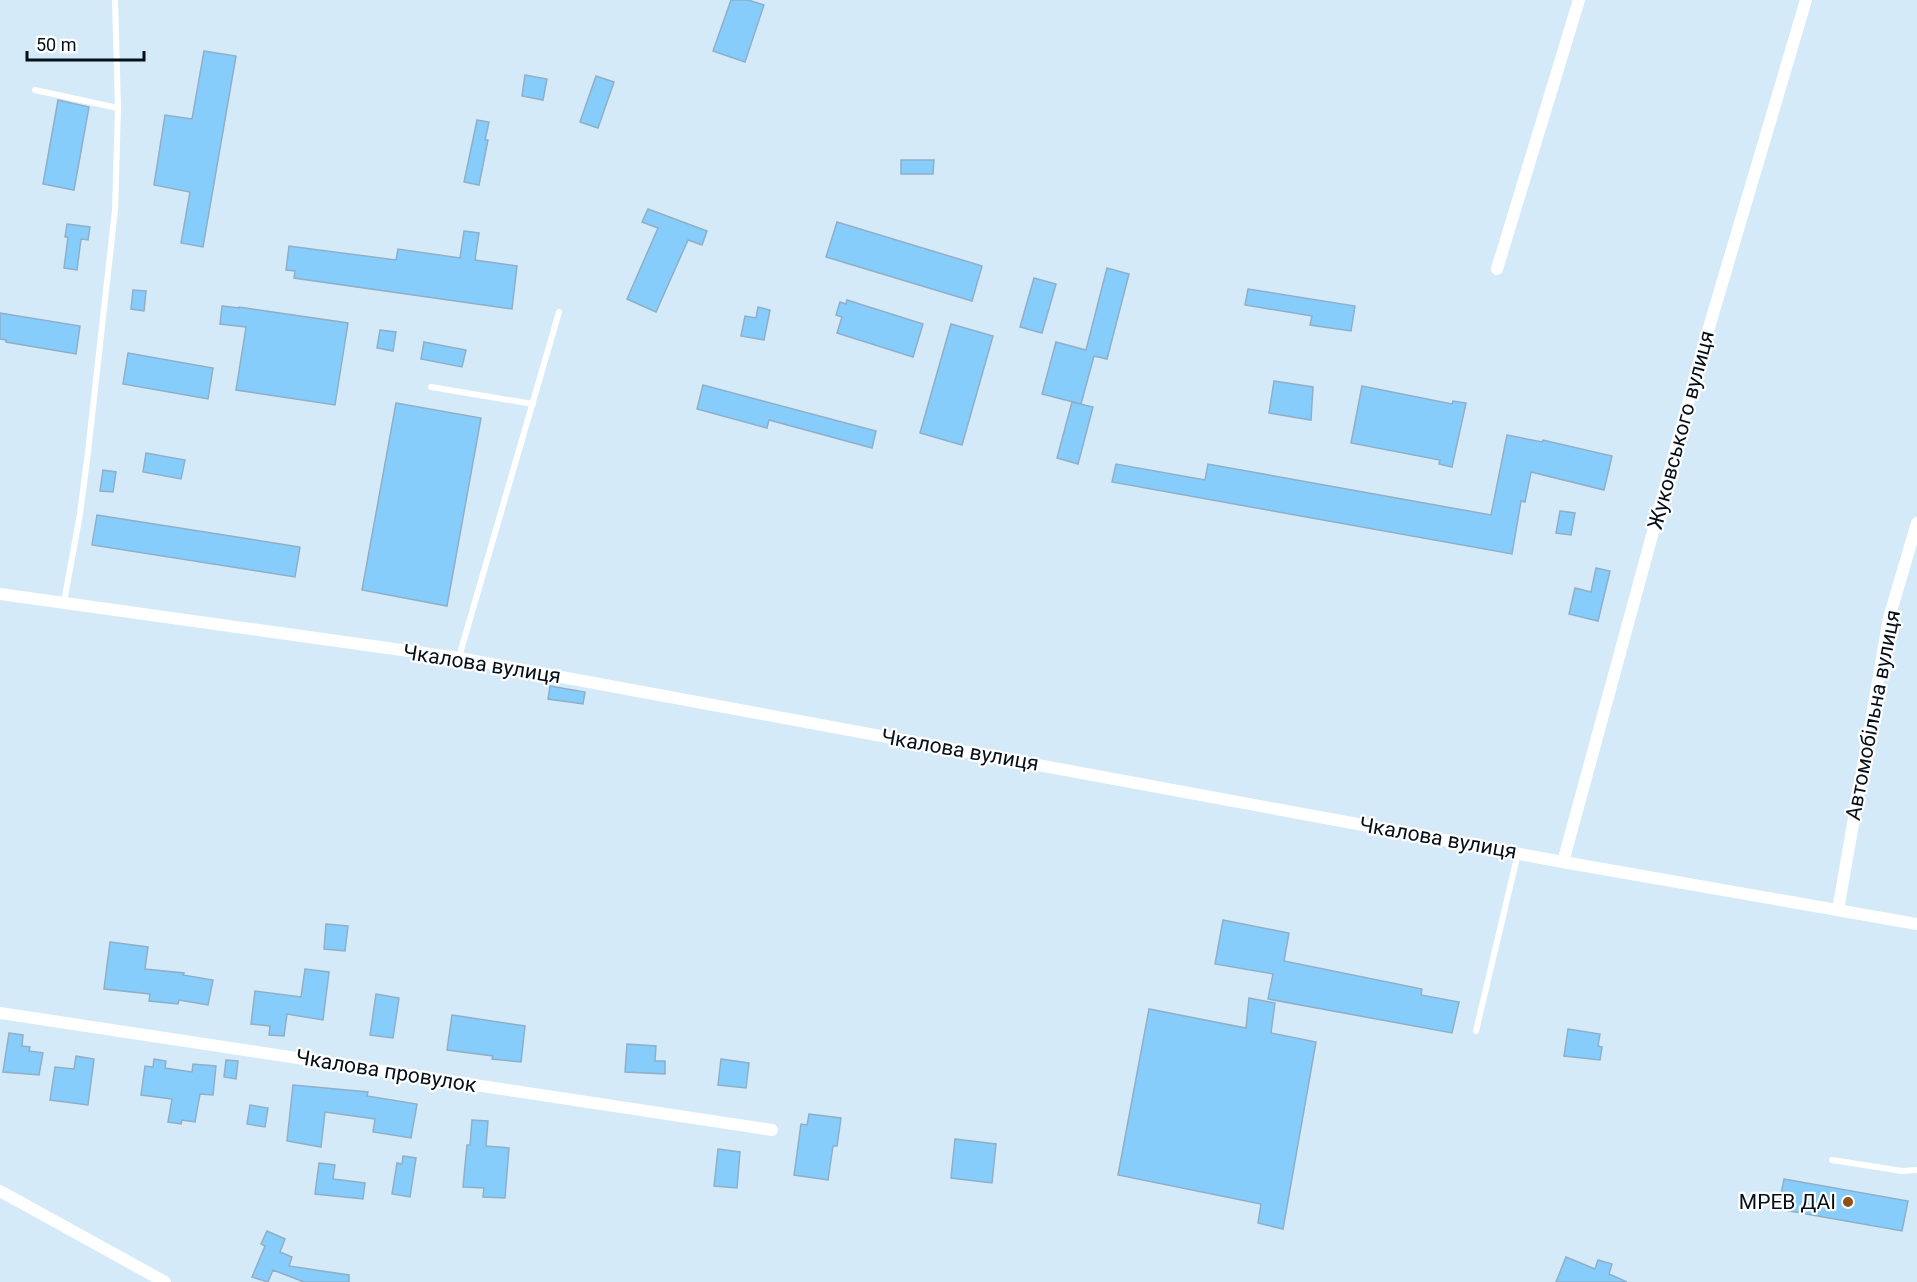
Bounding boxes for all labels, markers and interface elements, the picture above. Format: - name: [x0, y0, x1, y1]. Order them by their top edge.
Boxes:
- scale bar: [27, 24, 144, 62]
- text: 50 m: [36, 34, 76, 55]
- street label: Жуковського вулиця: [1643, 328, 1719, 532]
- street label: Автомобільна вулиця: [1841, 608, 1905, 822]
- street label: Чкалова вулиця: [401, 640, 563, 688]
- street label: Чкалова вулиця: [879, 724, 1041, 776]
- street label: Чкалова вулиця: [1357, 812, 1519, 864]
- street label: Чкалова провулок: [294, 1045, 479, 1097]
- place label: МРЕВ ДАІ: [1739, 1190, 1836, 1214]
- marker: МРЕВ ДАІ: [1841, 1195, 1855, 1209]

